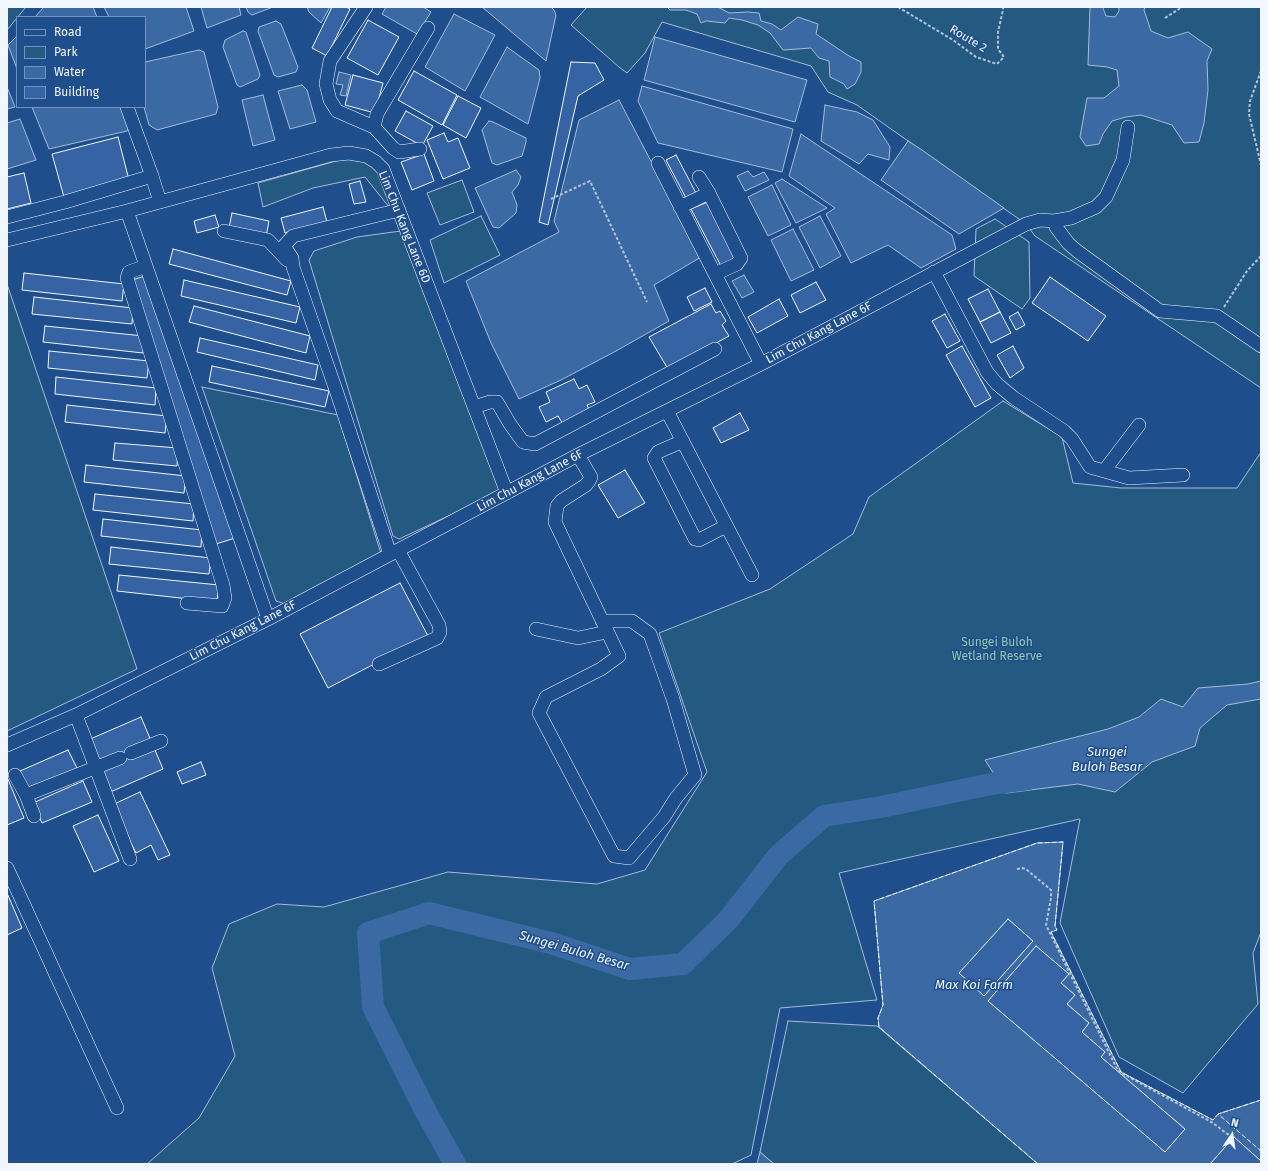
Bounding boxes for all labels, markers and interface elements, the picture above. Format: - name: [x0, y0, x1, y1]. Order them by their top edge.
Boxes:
- legend: [16, 16, 146, 108]
- street label: Route 2: [947, 22, 989, 56]
- text: Road: [54, 25, 82, 39]
- text: Park: [54, 45, 78, 59]
- text: Water: [54, 65, 85, 79]
- text: Building: [54, 85, 99, 99]
- street label: Lim Chu Kang Lane 6D: [375, 169, 433, 285]
- street label: Lim Chu Kang Lane 6F: [764, 299, 874, 367]
- street label: Lim Chu Kang Lane 6F: [475, 447, 585, 515]
- street label: Lim Chu Kang Lane 6F: [187, 598, 299, 664]
- park label: Sungei Buloh Wetland Reserve: [952, 636, 1042, 664]
- water label: Sungei Buloh Besar: [1072, 744, 1142, 775]
- water label: Sungei Buloh Besar: [517, 928, 631, 974]
- water label: Max Koi Farm: [935, 977, 1013, 993]
- north arrow: [1212, 1115, 1252, 1155]
- text: N: [1230, 1116, 1240, 1130]

